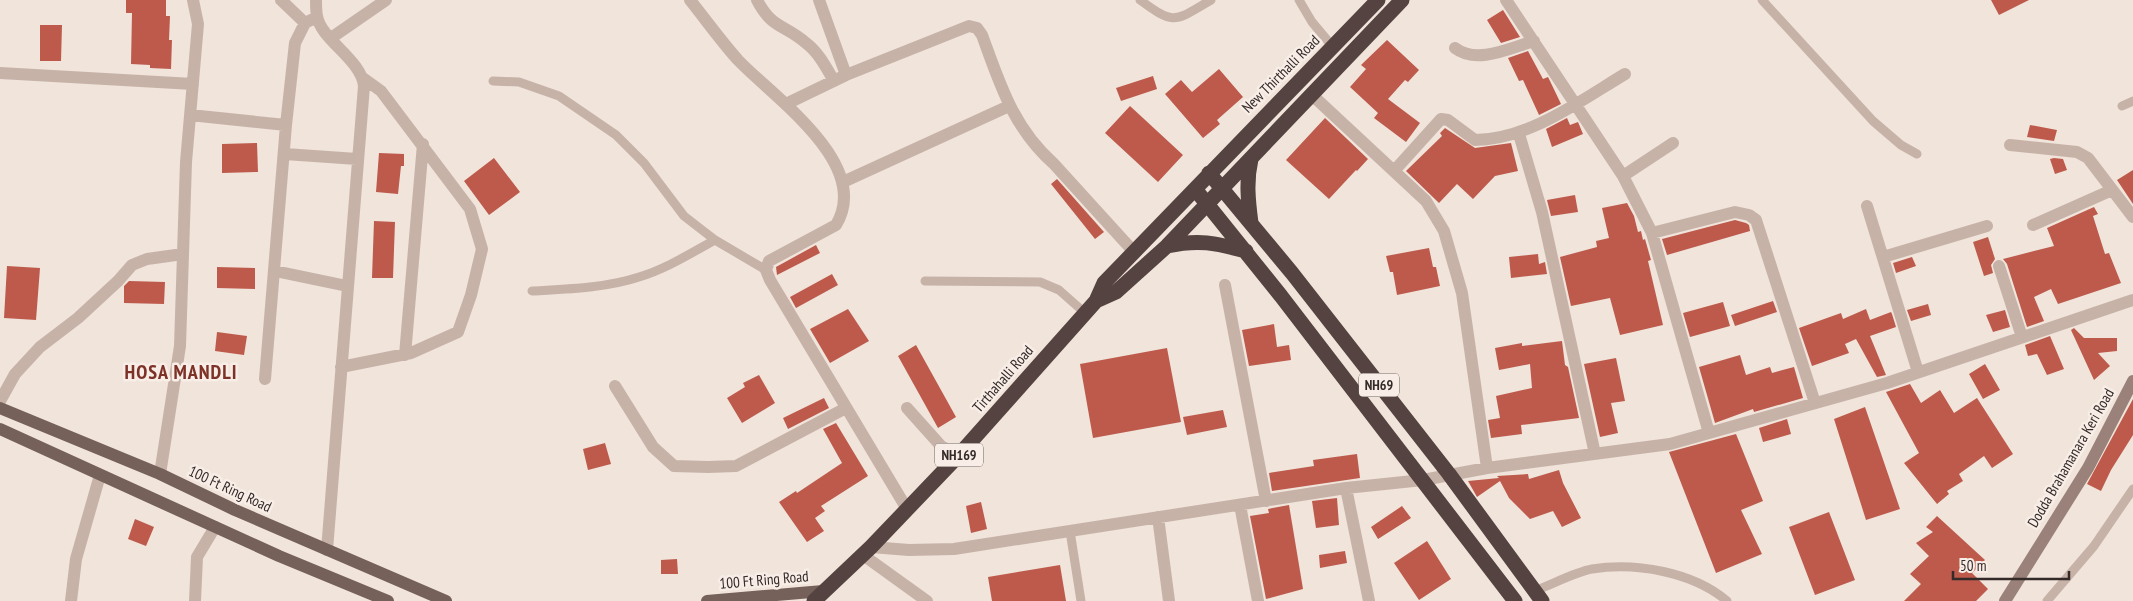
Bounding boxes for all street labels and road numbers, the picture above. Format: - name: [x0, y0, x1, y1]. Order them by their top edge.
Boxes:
- street label: New Thirthalli Road: [1238, 31, 1324, 117]
- street label: Tirthahalli Road: [968, 341, 1037, 416]
- road number: NH69: [1359, 374, 1399, 396]
- street label: Dodda Brahamanara Keri Road: [2023, 385, 2118, 531]
- road number: NH169: [935, 444, 983, 466]
- street label: 100 Ft Ring Road: [186, 461, 275, 516]
- street label: 100 Ft Ring Road: [719, 566, 809, 593]

